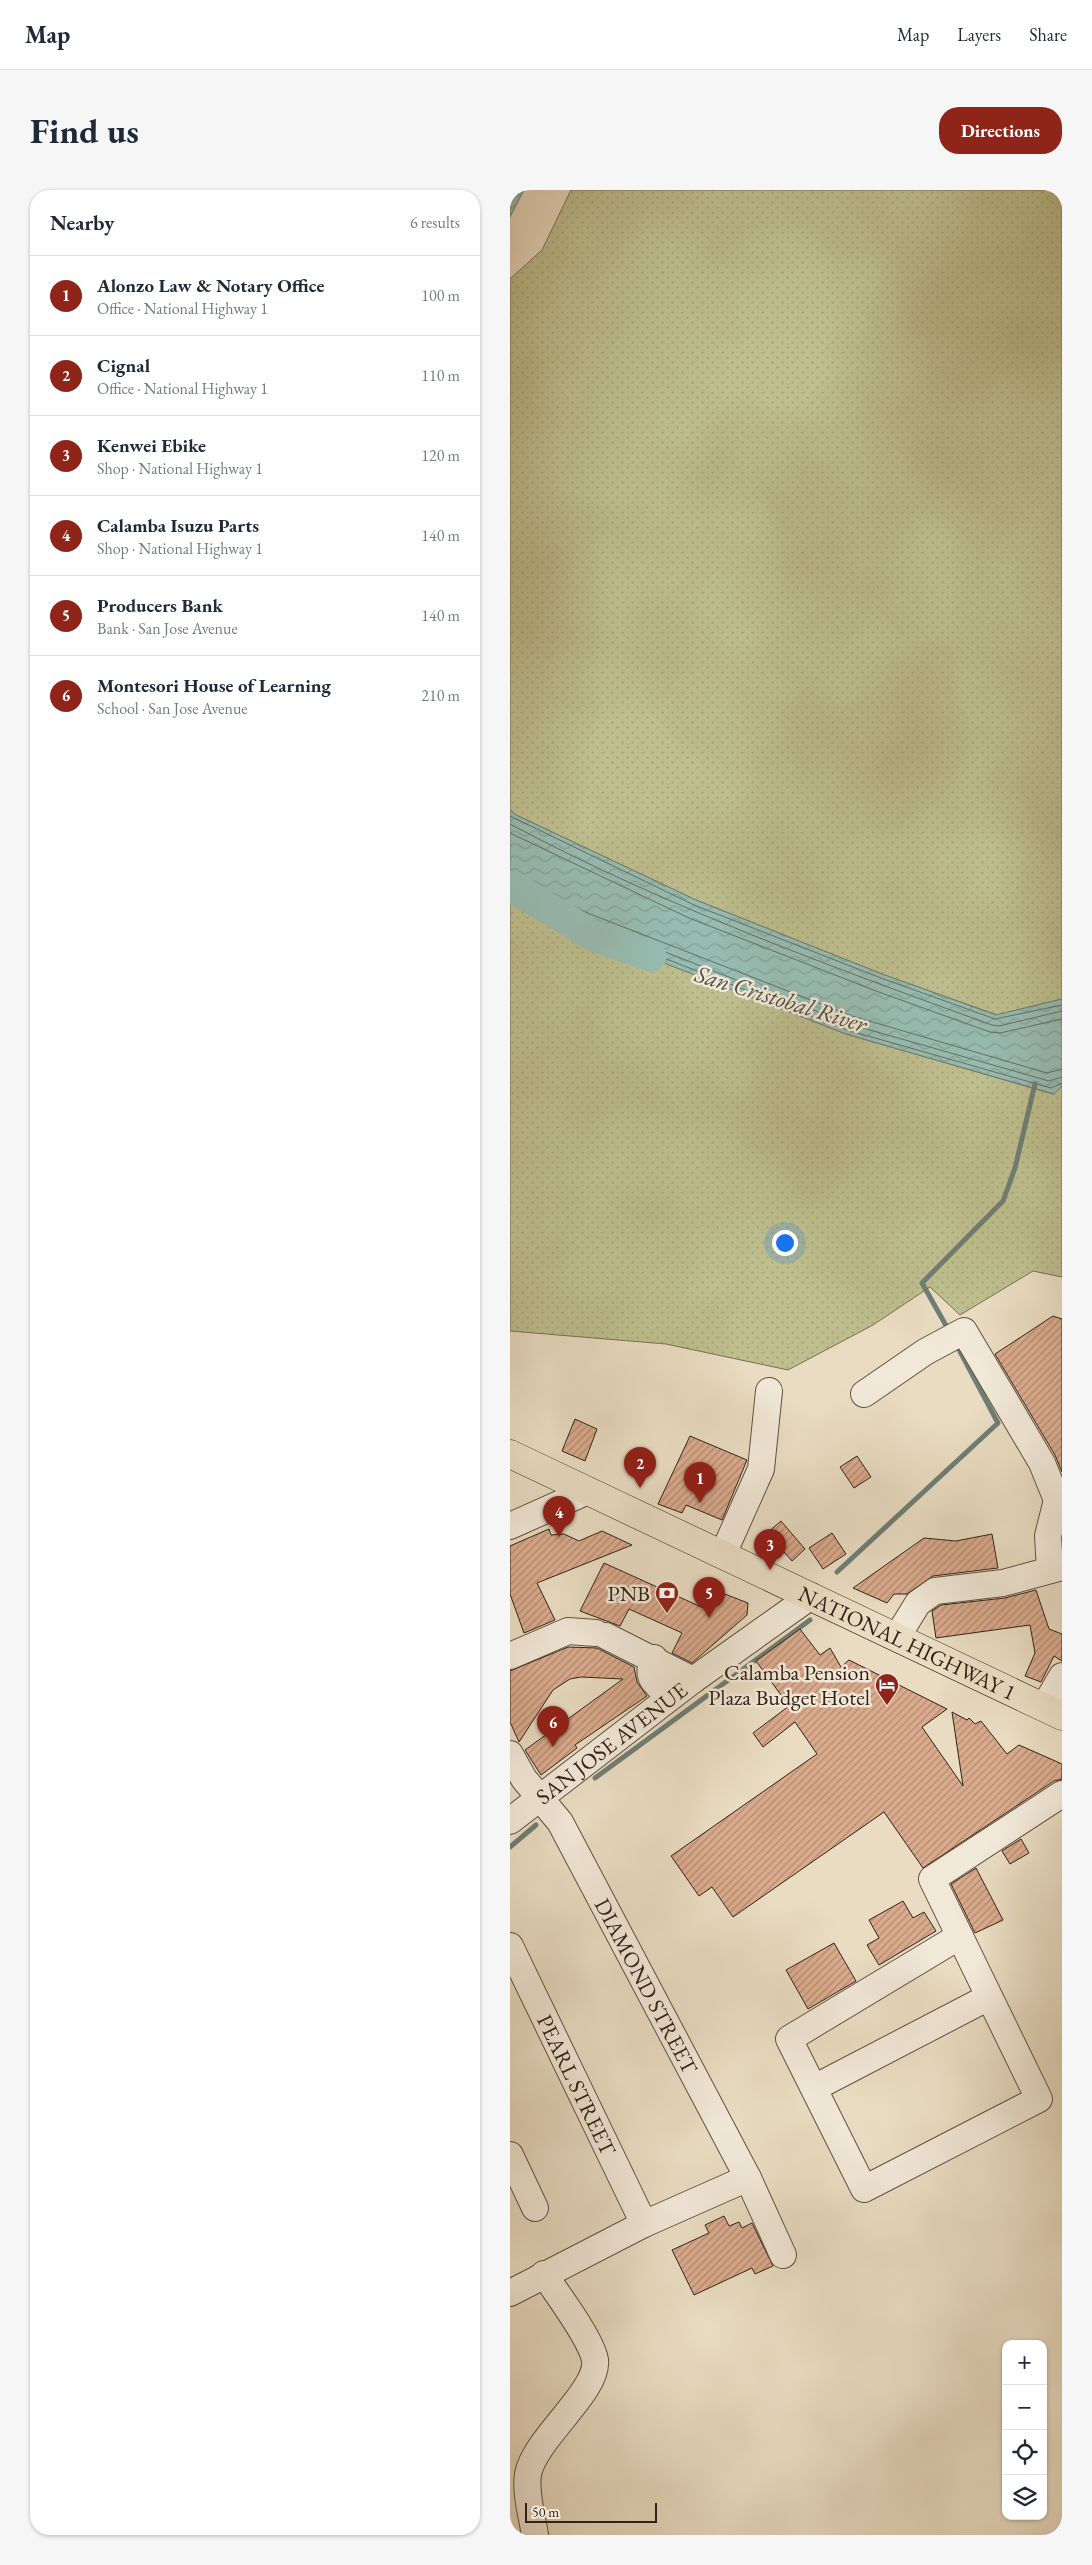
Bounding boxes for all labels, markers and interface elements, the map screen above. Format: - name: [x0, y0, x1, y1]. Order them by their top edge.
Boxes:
- text: Map: [25, 19, 70, 50]
- text: Map: [897, 23, 929, 46]
- text: Layers: [957, 23, 1001, 46]
- text: Share: [1029, 23, 1067, 46]
- button: Directions: [939, 107, 1062, 154]
- text: Find us: [30, 108, 139, 153]
- text: Nearby: [50, 209, 114, 236]
- text: 6 results: [410, 212, 460, 233]
- text: Alonzo Law & Notary Office: [97, 273, 324, 298]
- text: 1: [62, 285, 70, 306]
- text: 100 m: [421, 285, 460, 306]
- text: Office · National Highway 1: [97, 298, 268, 319]
- text: Cignal: [97, 353, 150, 378]
- text: 2: [62, 365, 70, 386]
- text: 110 m: [421, 365, 460, 386]
- text: Office · National Highway 1: [97, 378, 268, 399]
- text: Kenwei Ebike: [97, 433, 206, 458]
- text: 3: [62, 445, 70, 466]
- text: 120 m: [421, 445, 460, 466]
- text: Shop · National Highway 1: [97, 458, 263, 479]
- text: Calamba Isuzu Parts: [97, 513, 259, 538]
- text: 4: [62, 525, 70, 546]
- text: 140 m: [421, 525, 460, 546]
- text: Shop · National Highway 1: [97, 538, 263, 559]
- text: Producers Bank: [97, 593, 223, 618]
- text: 5: [62, 605, 70, 626]
- text: 140 m: [421, 605, 460, 626]
- text: Bank · San Jose Avenue: [97, 618, 238, 639]
- text: Montesori House of Learning: [97, 673, 331, 698]
- text: 6: [62, 685, 70, 706]
- text: 210 m: [421, 685, 460, 706]
- text: School · San Jose Avenue: [97, 698, 248, 719]
- water label: San Cristobal River: [691, 957, 873, 1040]
- your location: [772, 1230, 798, 1256]
- pin: 2: [624, 1447, 656, 1488]
- pin: 1: [684, 1462, 716, 1503]
- pin: 4: [543, 1496, 575, 1537]
- pin: 3: [754, 1529, 786, 1570]
- pin: 5: [693, 1577, 725, 1618]
- place label: PNB: [608, 1579, 650, 1608]
- street label: NATIONAL HIGHWAY 1: [794, 1579, 1021, 1707]
- bank icon: PNB: [654, 1580, 680, 1614]
- place label: Calamba Pension Plaza Budget Hotel: [708, 1658, 870, 1712]
- hotel icon: Calamba Pension Plaza Budget Hotel: [874, 1672, 900, 1706]
- street label: SAN JOSE AVENUE: [530, 1676, 693, 1811]
- pin: 6: [537, 1706, 569, 1747]
- street label: DIAMOND STREET: [588, 1893, 704, 2079]
- street label: PEARL STREET: [530, 2010, 623, 2160]
- map controls: [1002, 2340, 1047, 2520]
- button: +: [1002, 2340, 1047, 2385]
- button: −: [1002, 2385, 1047, 2430]
- button: locate: [1002, 2430, 1047, 2475]
- button: layers: [1002, 2475, 1047, 2520]
- scale bar: [525, 2500, 658, 2523]
- text: 50 m: [532, 2503, 559, 2521]

